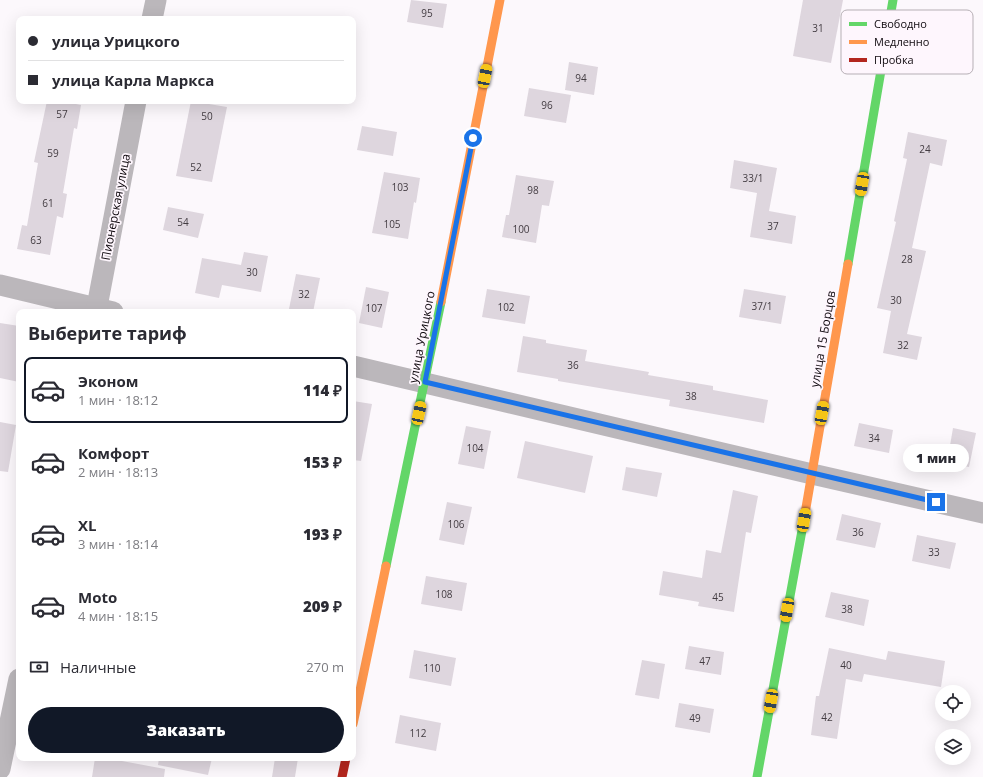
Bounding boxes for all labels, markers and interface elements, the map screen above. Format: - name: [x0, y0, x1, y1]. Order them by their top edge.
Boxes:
- house number: 95: [421, 6, 433, 20]
- legend: [841, 10, 973, 74]
- text: Свободно: [874, 16, 927, 31]
- house number: 31: [812, 21, 824, 35]
- text: улица Урицкого: [52, 31, 180, 51]
- text: Медленно: [874, 34, 930, 49]
- text: Пробка: [874, 52, 914, 67]
- car: [477, 63, 493, 89]
- text: улица Карла Маркса: [52, 70, 214, 90]
- house number: 94: [575, 71, 587, 85]
- house number: 96: [541, 98, 553, 112]
- house number: 57: [56, 107, 68, 121]
- house number: 50: [201, 109, 213, 123]
- route start: [464, 129, 482, 147]
- house number: 24: [919, 142, 931, 156]
- house number: 59: [47, 146, 59, 160]
- street label: Пионерская улица: [97, 152, 134, 262]
- house number: 52: [190, 160, 202, 174]
- house number: 33/1: [743, 171, 763, 185]
- car: [854, 171, 870, 197]
- house number: 103: [391, 180, 409, 194]
- house number: 98: [527, 183, 539, 197]
- house number: 61: [42, 196, 54, 210]
- house number: 54: [177, 215, 189, 229]
- house number: 105: [383, 217, 401, 231]
- house number: 37: [767, 219, 779, 233]
- house number: 100: [512, 222, 530, 236]
- house number: 63: [30, 233, 42, 247]
- house number: 28: [901, 252, 913, 266]
- house number: 30: [246, 265, 258, 279]
- house number: 32: [298, 287, 310, 301]
- street label: улица Урицкого: [404, 289, 439, 384]
- street label: улица 15 Борцов: [806, 289, 839, 389]
- house number: 30: [890, 293, 902, 307]
- house number: 37/1: [752, 299, 772, 313]
- house number: 102: [497, 300, 515, 314]
- house number: 107: [365, 301, 383, 315]
- text: Выберите тариф: [28, 321, 187, 345]
- house number: 32: [897, 338, 909, 352]
- house number: 36: [567, 358, 579, 372]
- text: Эконом: [78, 371, 138, 391]
- icon: car: [30, 372, 66, 408]
- text: 114 ₽: [303, 380, 342, 400]
- house number: 38: [685, 389, 697, 403]
- text: 1 мин · 18:12: [78, 391, 158, 409]
- car: [411, 400, 427, 426]
- car: [814, 400, 830, 426]
- house number: 34: [868, 431, 880, 445]
- house number: 104: [466, 441, 484, 455]
- text: Комфорт: [78, 443, 149, 463]
- icon: car: [30, 444, 66, 480]
- callout: 1 мин: [903, 444, 969, 472]
- text: 1 мин: [916, 449, 956, 467]
- text: 153 ₽: [303, 452, 342, 472]
- text: 2 мин · 18:13: [78, 463, 158, 481]
- route end: [927, 493, 945, 511]
- car: [796, 507, 812, 533]
- text: XL: [78, 515, 96, 535]
- icon: car: [30, 516, 66, 552]
- house number: 106: [447, 517, 465, 531]
- text: 193 ₽: [303, 524, 342, 544]
- house number: 36: [852, 525, 864, 539]
- text: 3 мин · 18:14: [78, 535, 158, 553]
- house number: 33: [928, 545, 940, 559]
- text: Moto: [78, 587, 117, 607]
- house number: 108: [435, 587, 453, 601]
- icon: car: [30, 588, 66, 624]
- house number: 45: [712, 590, 724, 604]
- text: 209 ₽: [303, 596, 342, 616]
- car: [779, 597, 795, 623]
- house number: 38: [841, 602, 853, 616]
- text: 4 мин · 18:15: [78, 607, 158, 625]
- house number: 47: [699, 654, 711, 668]
- icon: cash: [28, 656, 50, 678]
- text: Наличные: [60, 657, 136, 677]
- text: 270 m: [306, 658, 344, 676]
- house number: 40: [840, 658, 852, 672]
- house number: 110: [423, 661, 441, 675]
- map controls: [935, 685, 971, 765]
- button: locate: [935, 685, 971, 721]
- car: [763, 688, 779, 714]
- button: Заказать: [28, 707, 344, 753]
- house number: 42: [821, 710, 833, 724]
- house number: 49: [689, 711, 701, 725]
- house number: 112: [409, 726, 427, 740]
- button: layers: [935, 729, 971, 765]

